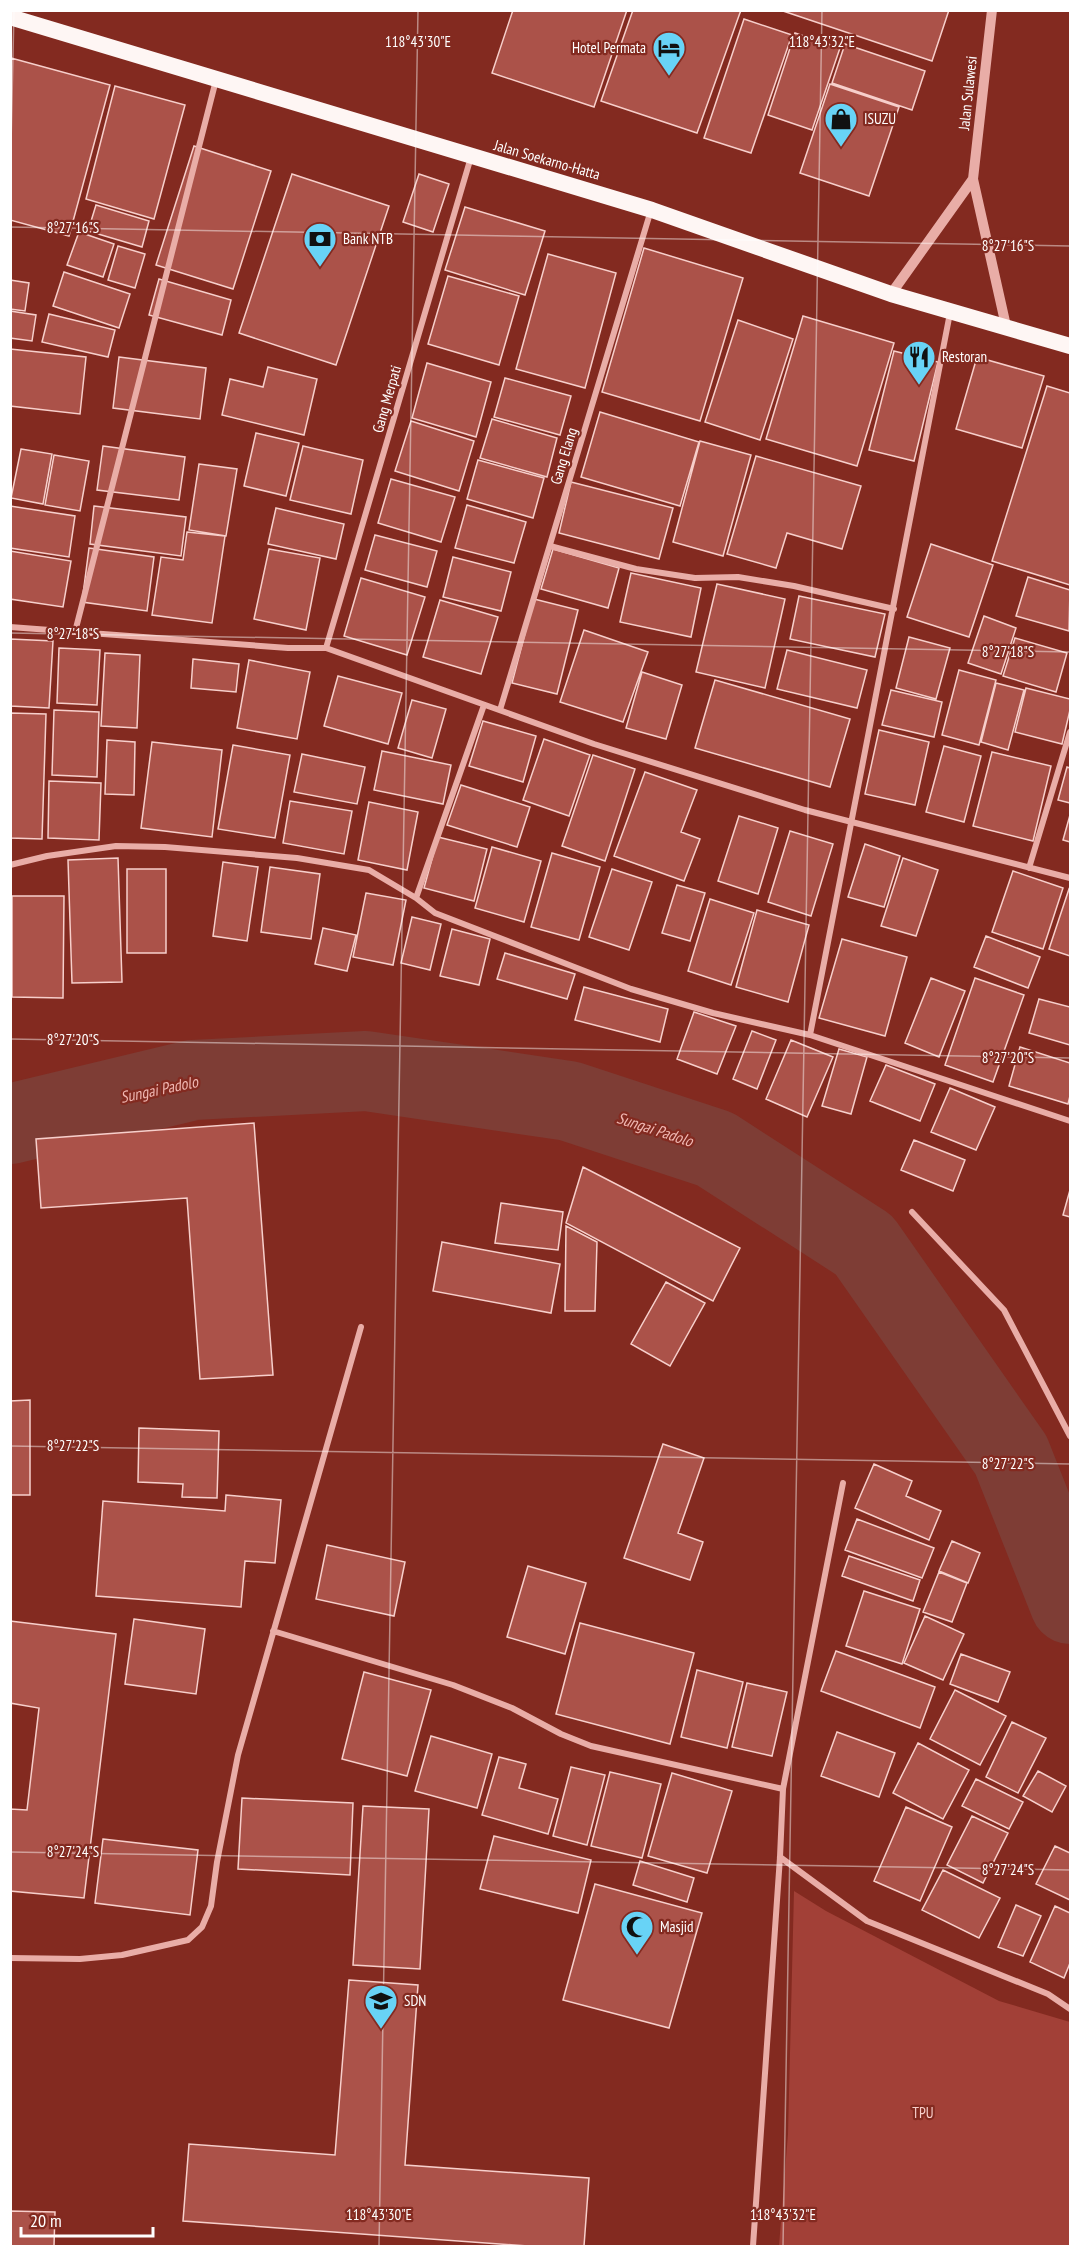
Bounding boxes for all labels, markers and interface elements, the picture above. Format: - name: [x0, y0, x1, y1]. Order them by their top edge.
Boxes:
- hotel icon: Hotel Permata: [651, 30, 687, 77]
- text: 118°43'30"E: [385, 32, 451, 51]
- text: 118°43'32"E: [789, 32, 855, 51]
- place label: Hotel Permata: [572, 38, 646, 57]
- street label: Jalan Sulawesi: [954, 55, 981, 132]
- shop icon: ISUZU: [823, 101, 859, 148]
- place label: ISUZU: [864, 109, 896, 128]
- street label: Jalan Soekarno-Hatta: [491, 135, 602, 184]
- text: 8°27'16"S: [47, 218, 99, 237]
- bank icon: Bank NTB: [302, 221, 338, 268]
- place label: Bank NTB: [343, 229, 393, 248]
- text: 8°27'16"S: [982, 236, 1034, 255]
- restaurant icon: Restoran: [901, 339, 937, 386]
- place label: Restoran: [942, 347, 987, 366]
- street label: Gang Merpati: [368, 363, 405, 435]
- street label: Gang Elang: [546, 425, 581, 487]
- text: 8°27'18"S: [47, 624, 99, 643]
- text: 8°27'18"S: [982, 642, 1034, 661]
- text: 8°27'20"S: [47, 1030, 99, 1049]
- text: 8°27'20"S: [982, 1048, 1034, 1067]
- water label: Sungai Padolo: [118, 1071, 201, 1107]
- water label: Sungai Padolo: [615, 1107, 697, 1151]
- text: 8°27'22"S: [47, 1436, 99, 1455]
- text: 8°27'22"S: [982, 1454, 1034, 1473]
- text: 8°27'24"S: [47, 1842, 99, 1861]
- text: 8°27'24"S: [982, 1860, 1034, 1879]
- mosque icon: Masjid: [619, 1909, 655, 1956]
- place label: Masjid: [660, 1917, 694, 1936]
- school or university icon: SDN: [363, 1983, 399, 2030]
- place label: SDN: [404, 1991, 426, 2010]
- park label: TPU: [912, 2103, 934, 2122]
- scale bar: [21, 2200, 153, 2238]
- text: 118°43'30"E: [346, 2205, 412, 2224]
- text: 118°43'32"E: [750, 2205, 816, 2224]
- text: 20 m: [30, 2209, 62, 2232]

